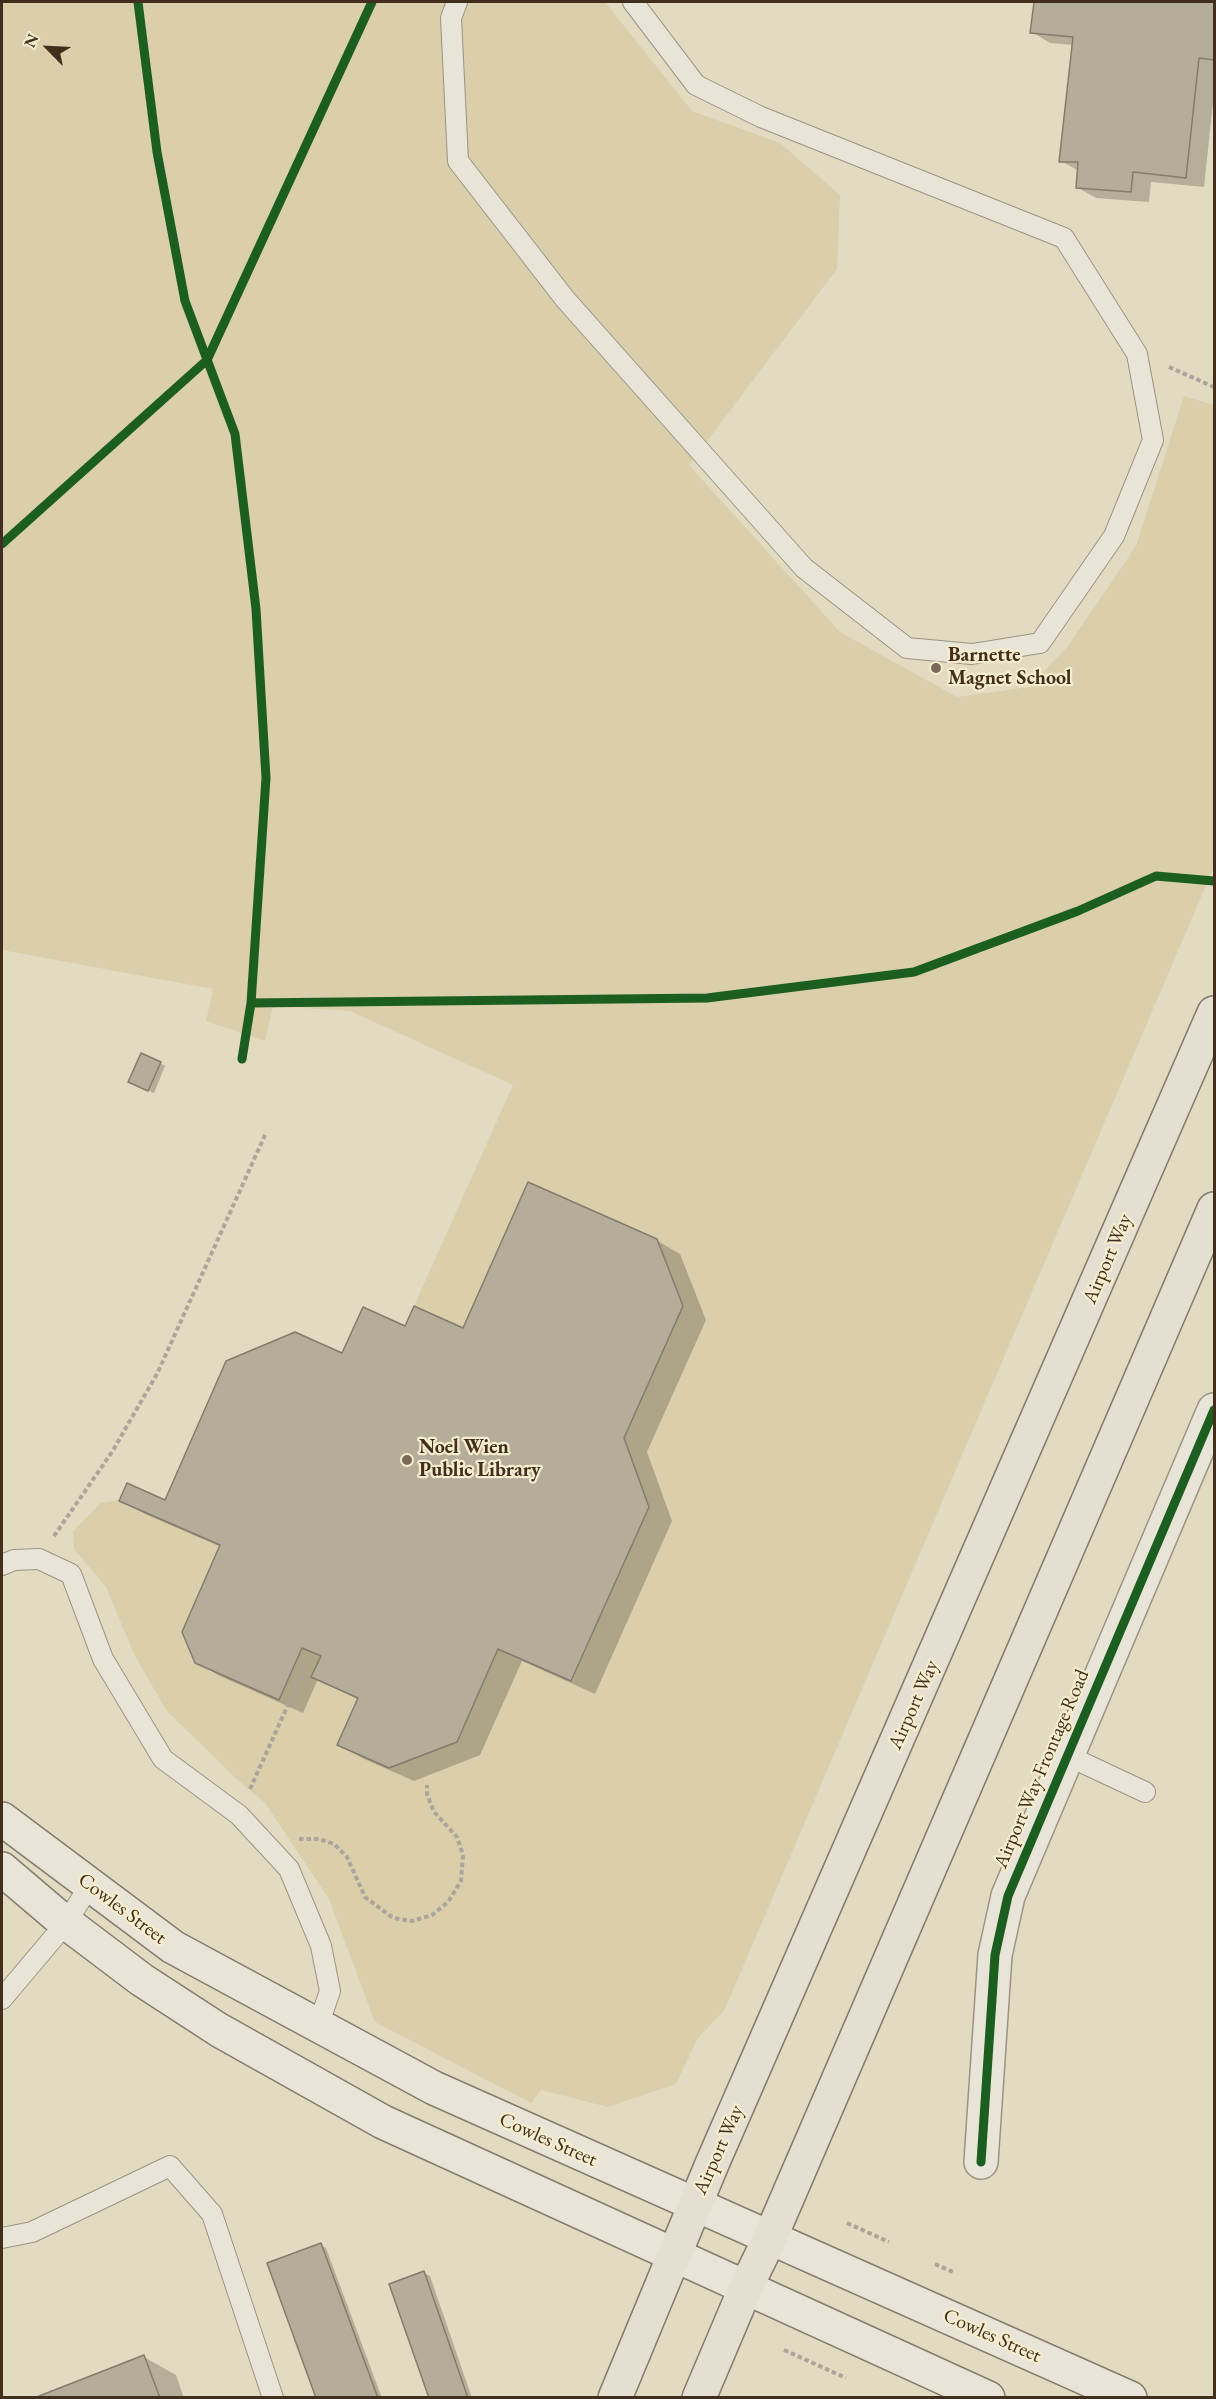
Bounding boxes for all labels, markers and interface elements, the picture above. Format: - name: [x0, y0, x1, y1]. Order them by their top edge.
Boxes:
- north arrow: [18, 18, 78, 78]
- text: N: [19, 30, 43, 51]
- place label: Barnette Magnet School: [948, 644, 1071, 691]
- marker: Barnette Magnet School: [929, 661, 943, 675]
- street label: Airport Way: [1078, 1210, 1138, 1308]
- place label: Noel Wien Public Library: [419, 1436, 541, 1483]
- marker: Noel Wien Public Library: [400, 1453, 414, 1467]
- street label: Airport Way: [884, 1656, 944, 1754]
- street label: Airport Way Frontage Road: [989, 1666, 1095, 1872]
- street label: Cowles Street: [73, 1868, 171, 1950]
- street label: Airport Way: [689, 2101, 749, 2199]
- street label: Cowles Street: [495, 2108, 601, 2172]
- street label: Cowles Street: [939, 2304, 1045, 2368]

